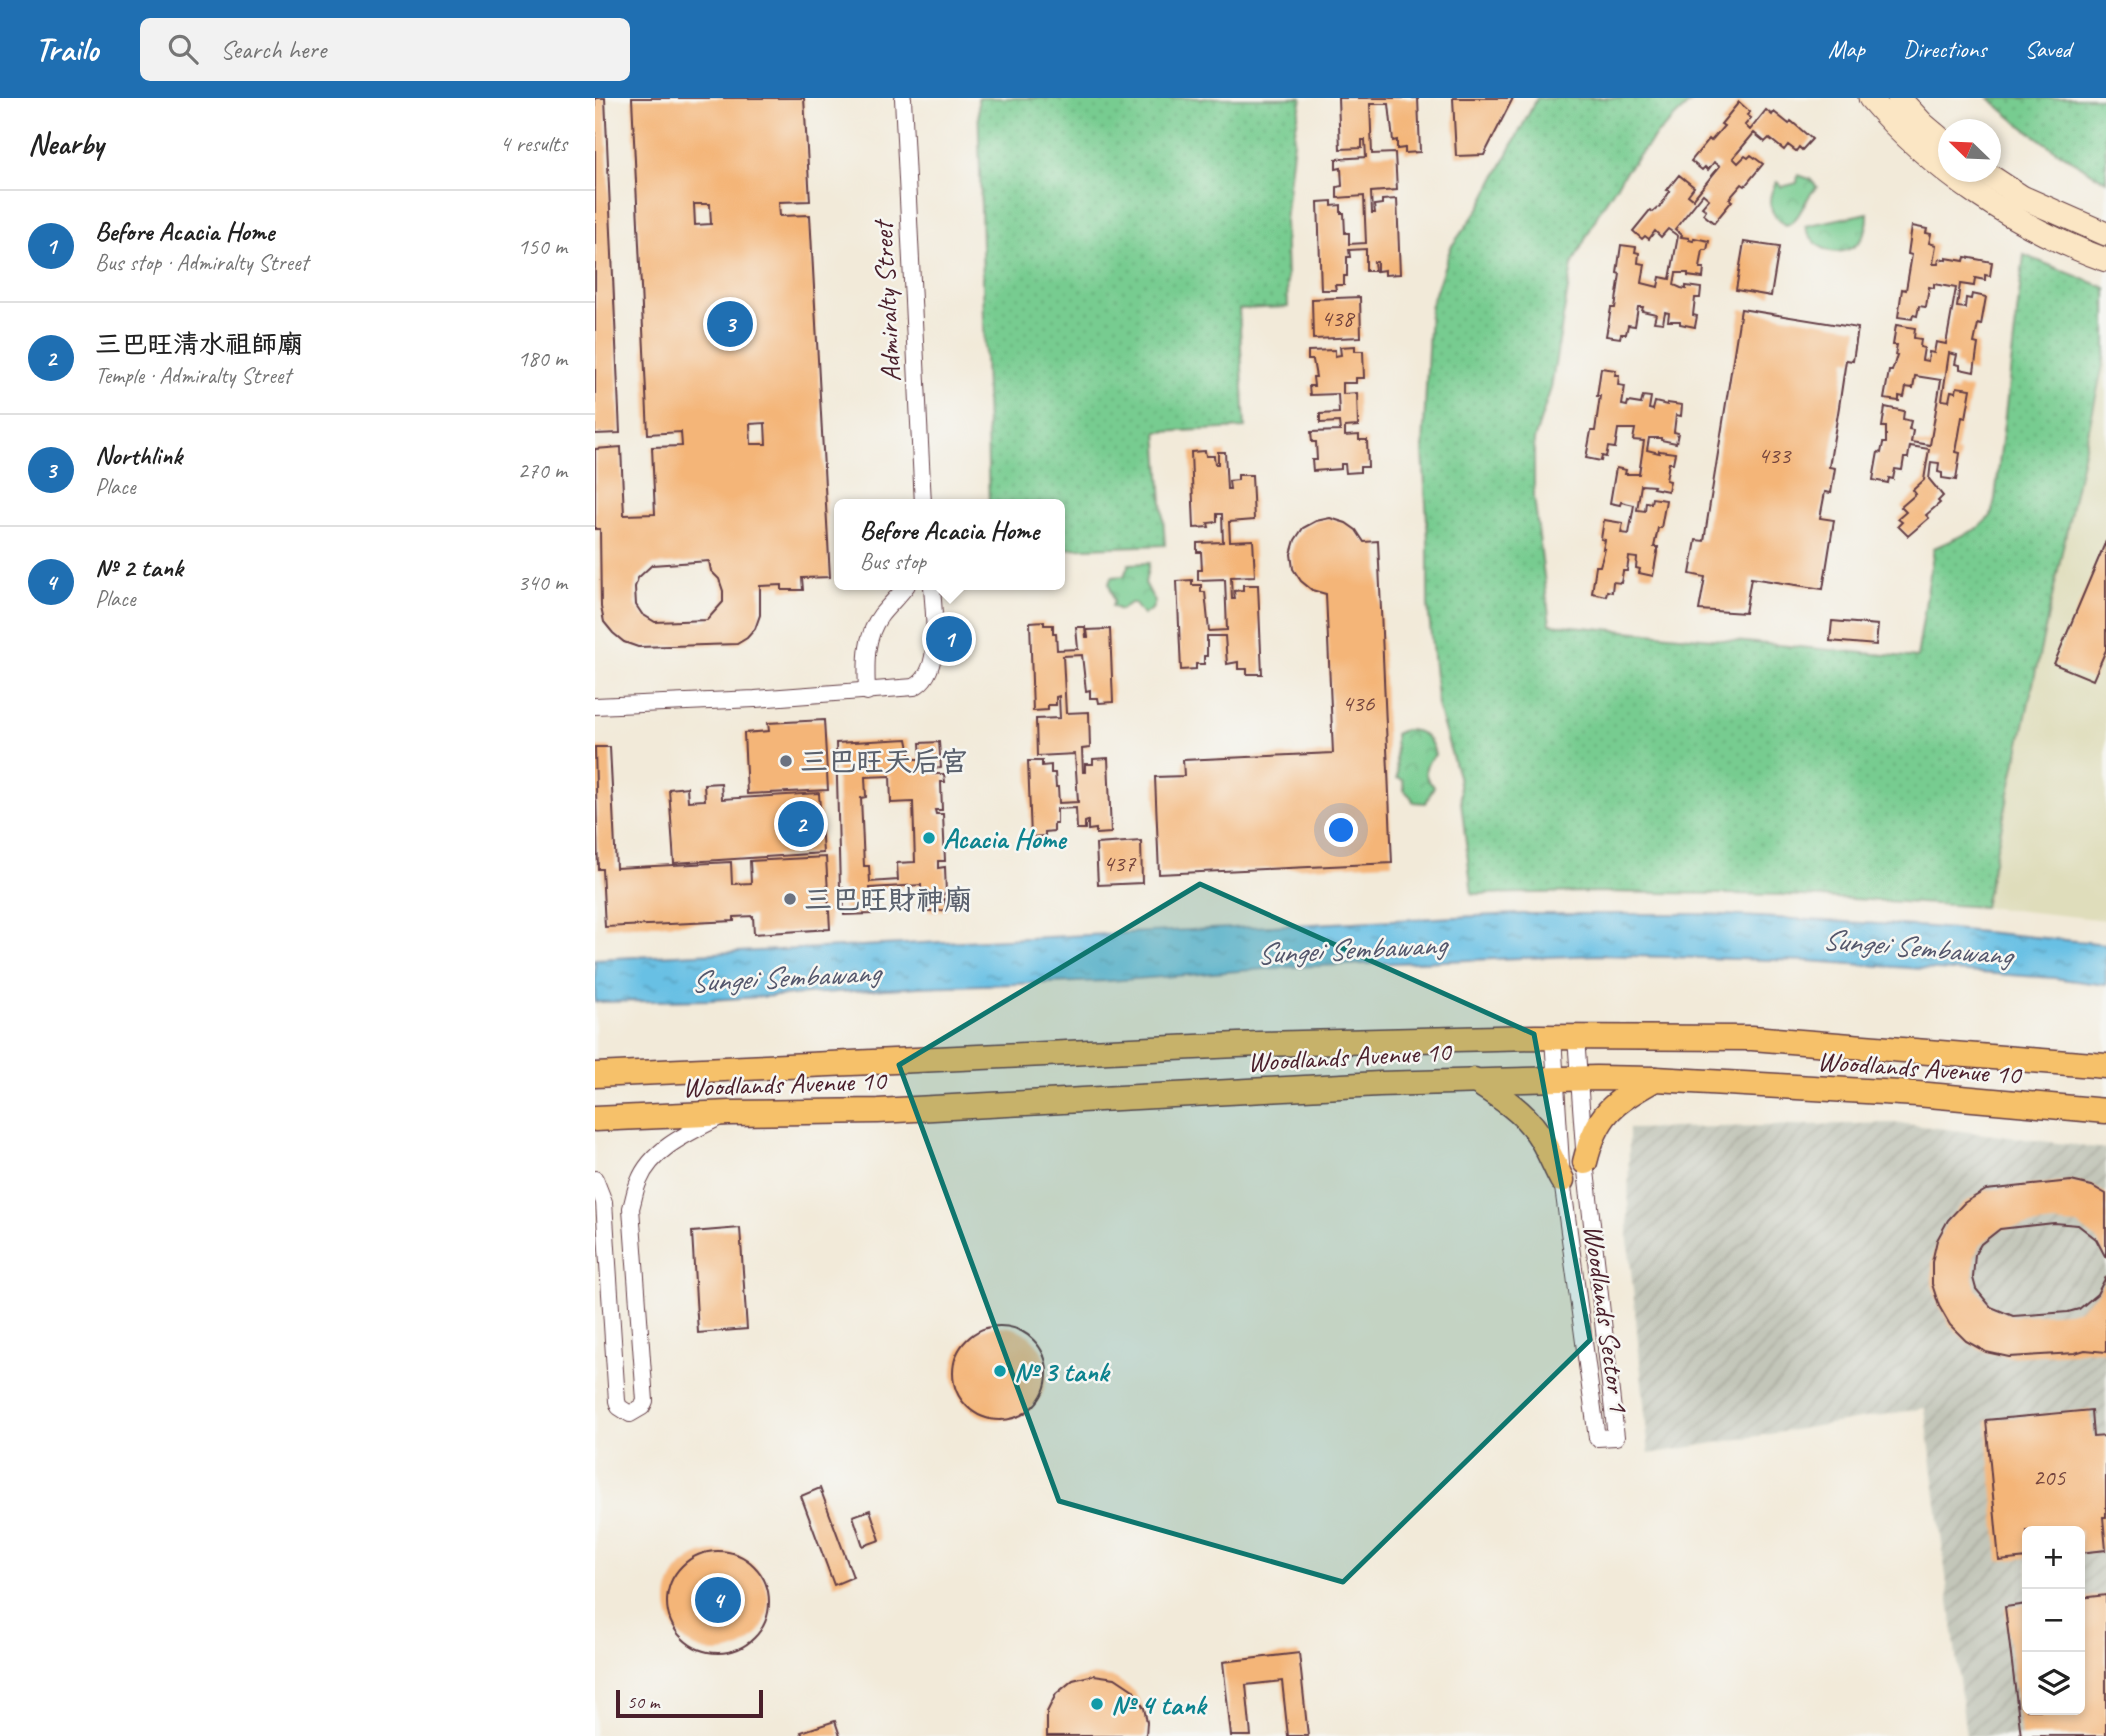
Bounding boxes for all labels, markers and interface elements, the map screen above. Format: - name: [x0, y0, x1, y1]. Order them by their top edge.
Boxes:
- search box: [140, 18, 630, 81]
- text: Trailo: [35, 28, 98, 70]
- icon: search: [164, 30, 202, 68]
- text: Search here: [220, 33, 326, 66]
- text: Map: [1828, 34, 1865, 64]
- text: Directions: [1903, 34, 1986, 64]
- text: Saved: [2024, 34, 2071, 64]
- north arrow: [1938, 119, 2001, 182]
- text: Nearby: [28, 125, 104, 163]
- text: 4 results: [500, 129, 567, 158]
- text: Before Acacia Home: [95, 215, 274, 248]
- street label: Admiralty Street: [865, 217, 908, 383]
- text: 1: [46, 232, 56, 261]
- text: 150 m: [518, 232, 567, 261]
- text: Bus stop · Admiralty Street: [95, 248, 308, 277]
- pin: 3: [707, 298, 753, 350]
- house number: 438: [1321, 303, 1355, 333]
- text: 三巴旺清水祖師廟: [95, 328, 303, 361]
- text: 2: [46, 344, 56, 373]
- text: 180 m: [518, 344, 567, 373]
- text: Temple · Admiralty Street: [95, 361, 291, 390]
- text: Northlink: [95, 439, 182, 472]
- house number: 433: [1758, 440, 1792, 470]
- text: 3: [46, 456, 56, 485]
- text: 270 m: [518, 456, 567, 485]
- text: Place: [95, 472, 135, 501]
- popup: [834, 499, 1065, 590]
- text: Before Acacia Home: [860, 514, 1039, 547]
- text: Bus stop: [860, 547, 926, 576]
- text: № 2 tank: [95, 551, 183, 584]
- text: 4: [46, 568, 56, 597]
- text: 340 m: [518, 568, 567, 597]
- text: Place: [95, 584, 135, 613]
- pin: 1: [926, 613, 972, 665]
- house number: 436: [1342, 688, 1375, 718]
- place label: 三巴旺天后宮: [800, 744, 968, 779]
- marker: 三巴旺天后宮: [778, 753, 794, 769]
- pin: 2: [778, 798, 824, 850]
- your location: [1324, 813, 1358, 847]
- place label: Acacia Home: [943, 821, 1068, 856]
- marker: Acacia Home: [921, 830, 937, 846]
- house number: 437: [1103, 848, 1136, 878]
- place label: 三巴旺財神廟: [804, 882, 972, 917]
- marker: 三巴旺財神廟: [782, 891, 798, 907]
- water label: Sungei Sembawang: [1821, 920, 2016, 974]
- water label: Sungei Sembawang: [1255, 925, 1450, 973]
- water label: Sungei Sembawang: [689, 953, 884, 1001]
- street label: Woodlands Avenue 10: [1246, 1034, 1454, 1079]
- street label: Woodlands Avenue 10: [1816, 1043, 2024, 1092]
- street label: Woodlands Avenue 10: [682, 1062, 889, 1105]
- street label: Woodlands Sector 1: [1576, 1222, 1637, 1415]
- place label: № 3 tank: [1014, 1354, 1111, 1389]
- marker: № 3 tank: [992, 1363, 1008, 1379]
- house number: 205: [2033, 1462, 2066, 1492]
- map controls: [2022, 1526, 2085, 1715]
- button: +: [2022, 1526, 2085, 1589]
- pin: 4: [695, 1574, 741, 1626]
- button: −: [2022, 1589, 2085, 1652]
- button: layers: [2022, 1652, 2085, 1715]
- scale bar: [616, 1687, 763, 1719]
- place label: № 4 tank: [1111, 1687, 1208, 1722]
- text: 50 m: [627, 1690, 659, 1714]
- marker: № 4 tank: [1089, 1696, 1105, 1712]

